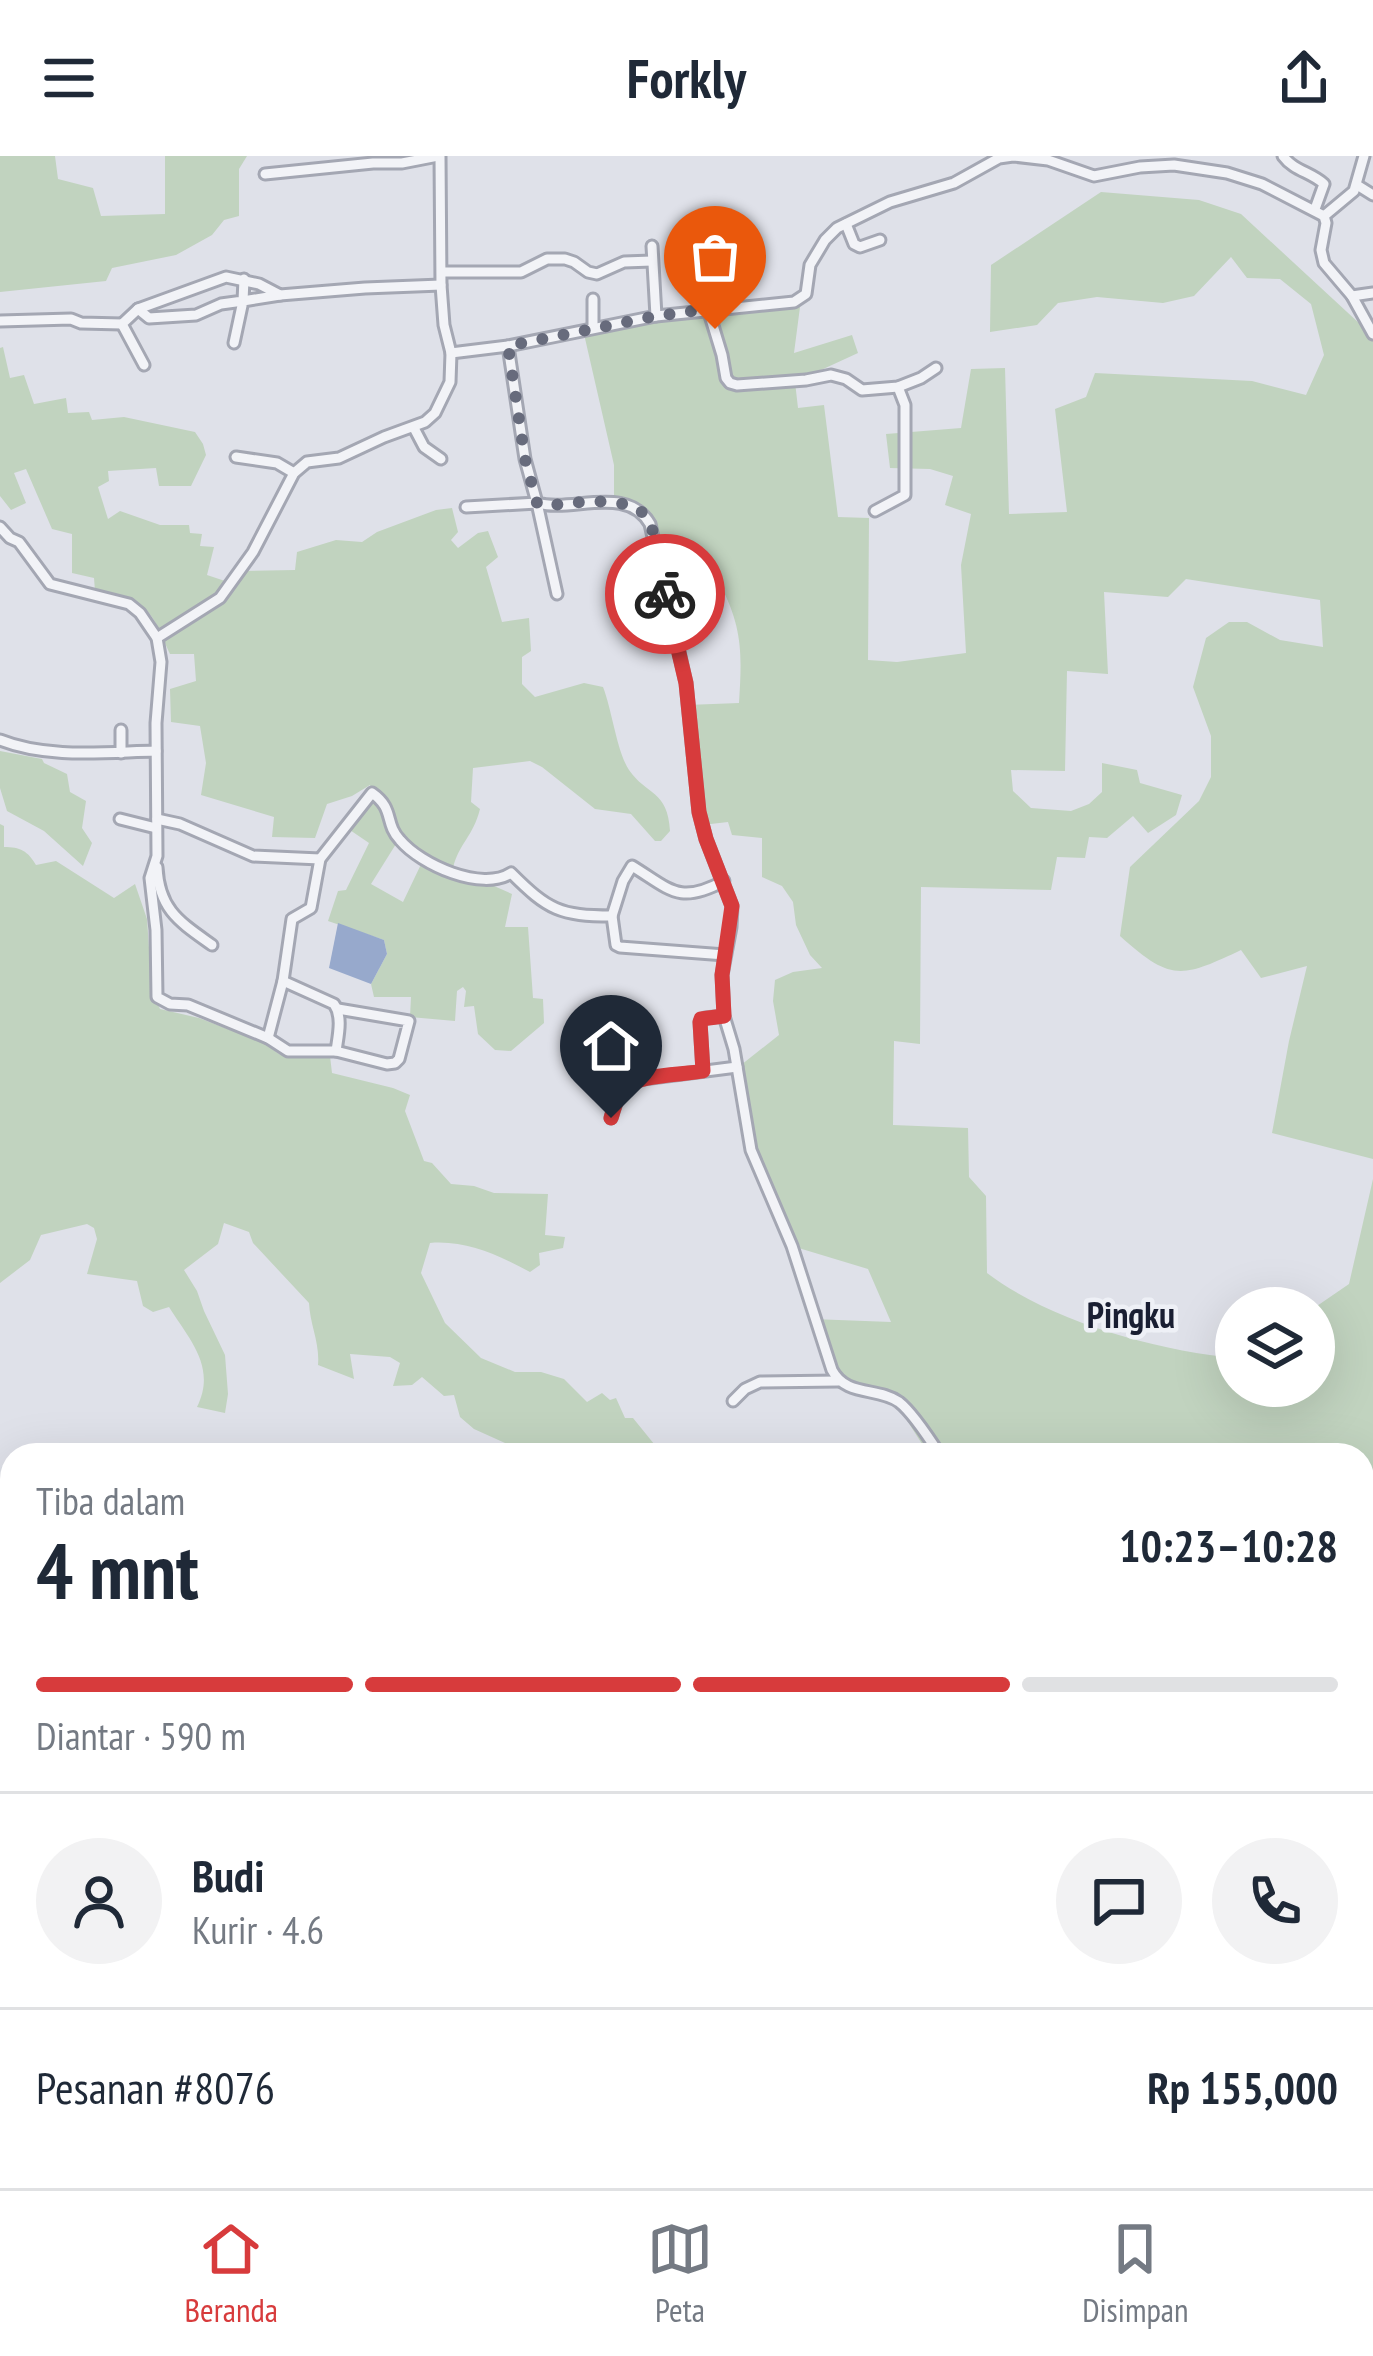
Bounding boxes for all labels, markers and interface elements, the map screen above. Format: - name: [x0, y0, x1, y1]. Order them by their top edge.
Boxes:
- text: Forkly: [627, 43, 746, 113]
- icon: menu: [36, 45, 102, 111]
- icon: share: [1271, 45, 1337, 111]
- pin: [664, 206, 766, 329]
- icon: bag: [682, 224, 748, 290]
- courier: [605, 534, 725, 654]
- icon: bike: [632, 561, 698, 627]
- pin: [560, 995, 662, 1118]
- icon: home: [578, 1013, 644, 1079]
- map controls: [1215, 1287, 1335, 1407]
- button: layers: [1215, 1287, 1335, 1407]
- district label: Pingku: [1087, 1291, 1175, 1338]
- text: Tiba dalam: [36, 1475, 185, 1526]
- text: 10:23–10:28: [1119, 1516, 1338, 1574]
- text: 4 mnt: [36, 1520, 199, 1621]
- text: Diantar · 590 m: [36, 1710, 246, 1761]
- button: person: [36, 1838, 162, 1964]
- button: chat: [1056, 1838, 1182, 1964]
- button: phone: [1212, 1838, 1338, 1964]
- text: Budi: [192, 1846, 264, 1904]
- text: Kurir · 4.6: [192, 1904, 324, 1955]
- text: Pesanan #8076: [36, 2058, 275, 2116]
- text: Rp 155,000: [1147, 2058, 1338, 2116]
- tab: Beranda: [185, 2216, 278, 2331]
- tab: Peta: [647, 2216, 713, 2331]
- tab: Disimpan: [1082, 2216, 1188, 2331]

